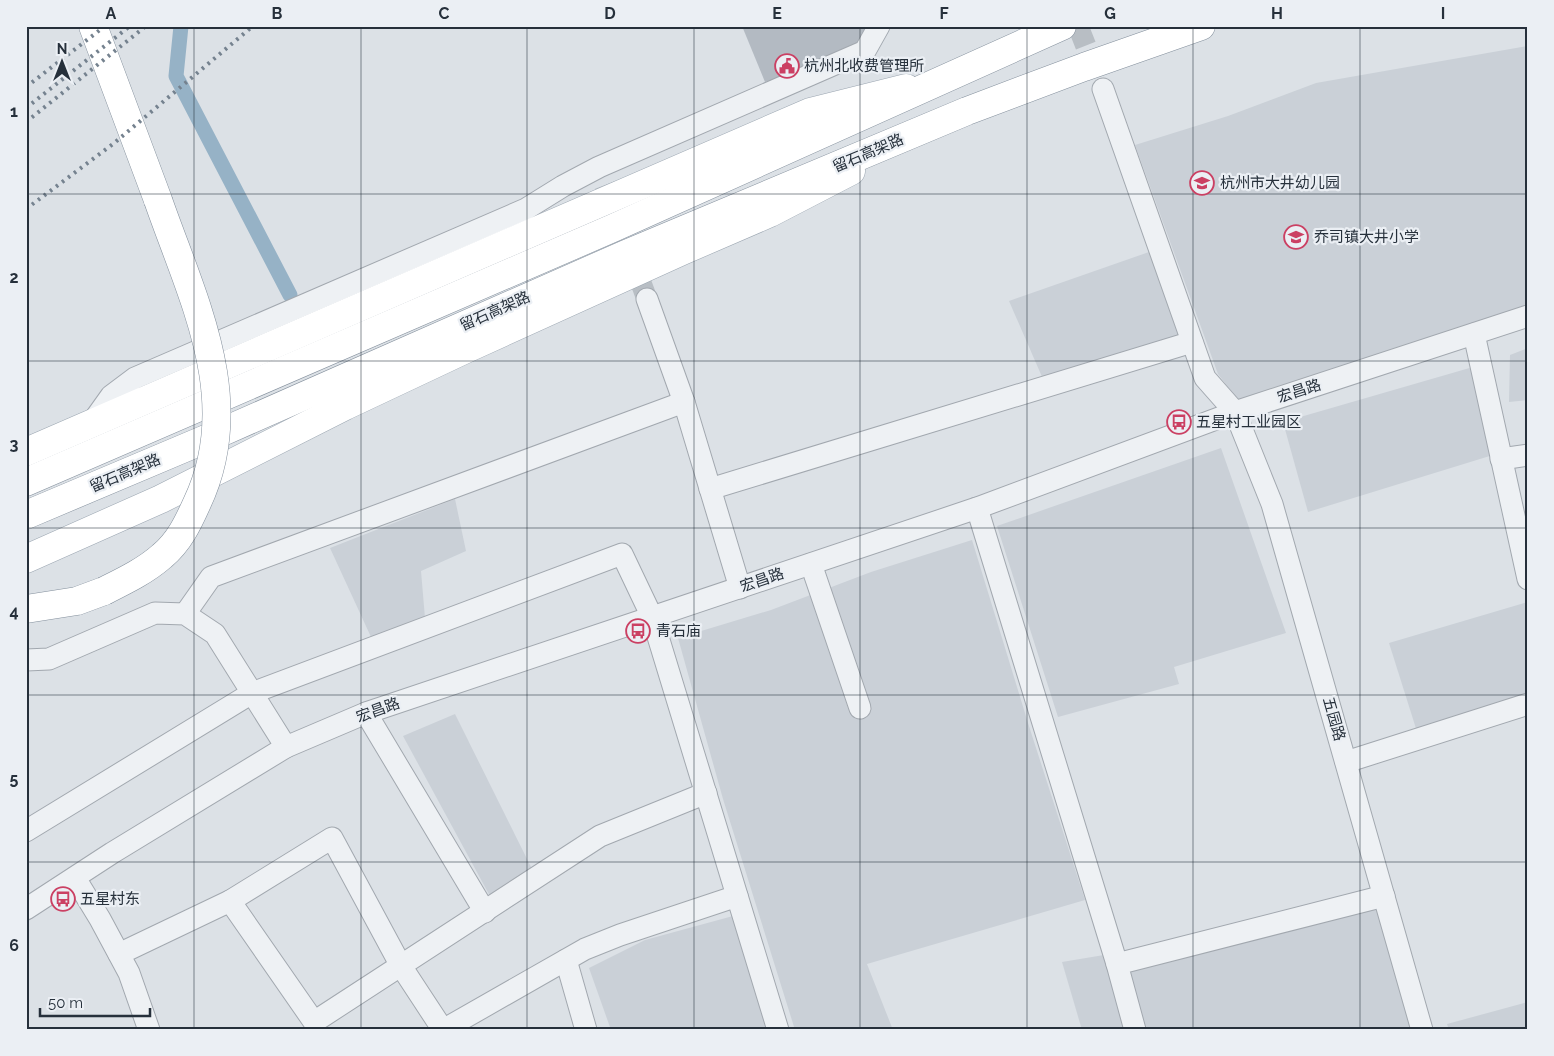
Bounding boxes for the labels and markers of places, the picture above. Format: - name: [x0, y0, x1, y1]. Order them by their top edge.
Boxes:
- public building icon: 杭州北收费管理所: [774, 53, 800, 79]
- place label: 杭州北收费管理所: [804, 57, 924, 75]
- school or university icon: 杭州市大井幼儿园: [1189, 170, 1215, 196]
- place label: 杭州市大井幼儿园: [1220, 174, 1340, 192]
- school or university icon: 乔司镇大井小学: [1283, 224, 1309, 250]
- place label: 乔司镇大井小学: [1314, 228, 1419, 246]
- bus stop icon: 五星村工业园区: [1166, 409, 1192, 435]
- place label: 五星村工业园区: [1196, 413, 1301, 431]
- bus stop icon: 青石庙: [625, 618, 651, 644]
- place label: 青石庙: [656, 622, 701, 640]
- bus stop icon: 五星村东: [50, 886, 76, 912]
- place label: 五星村东: [80, 890, 140, 908]

